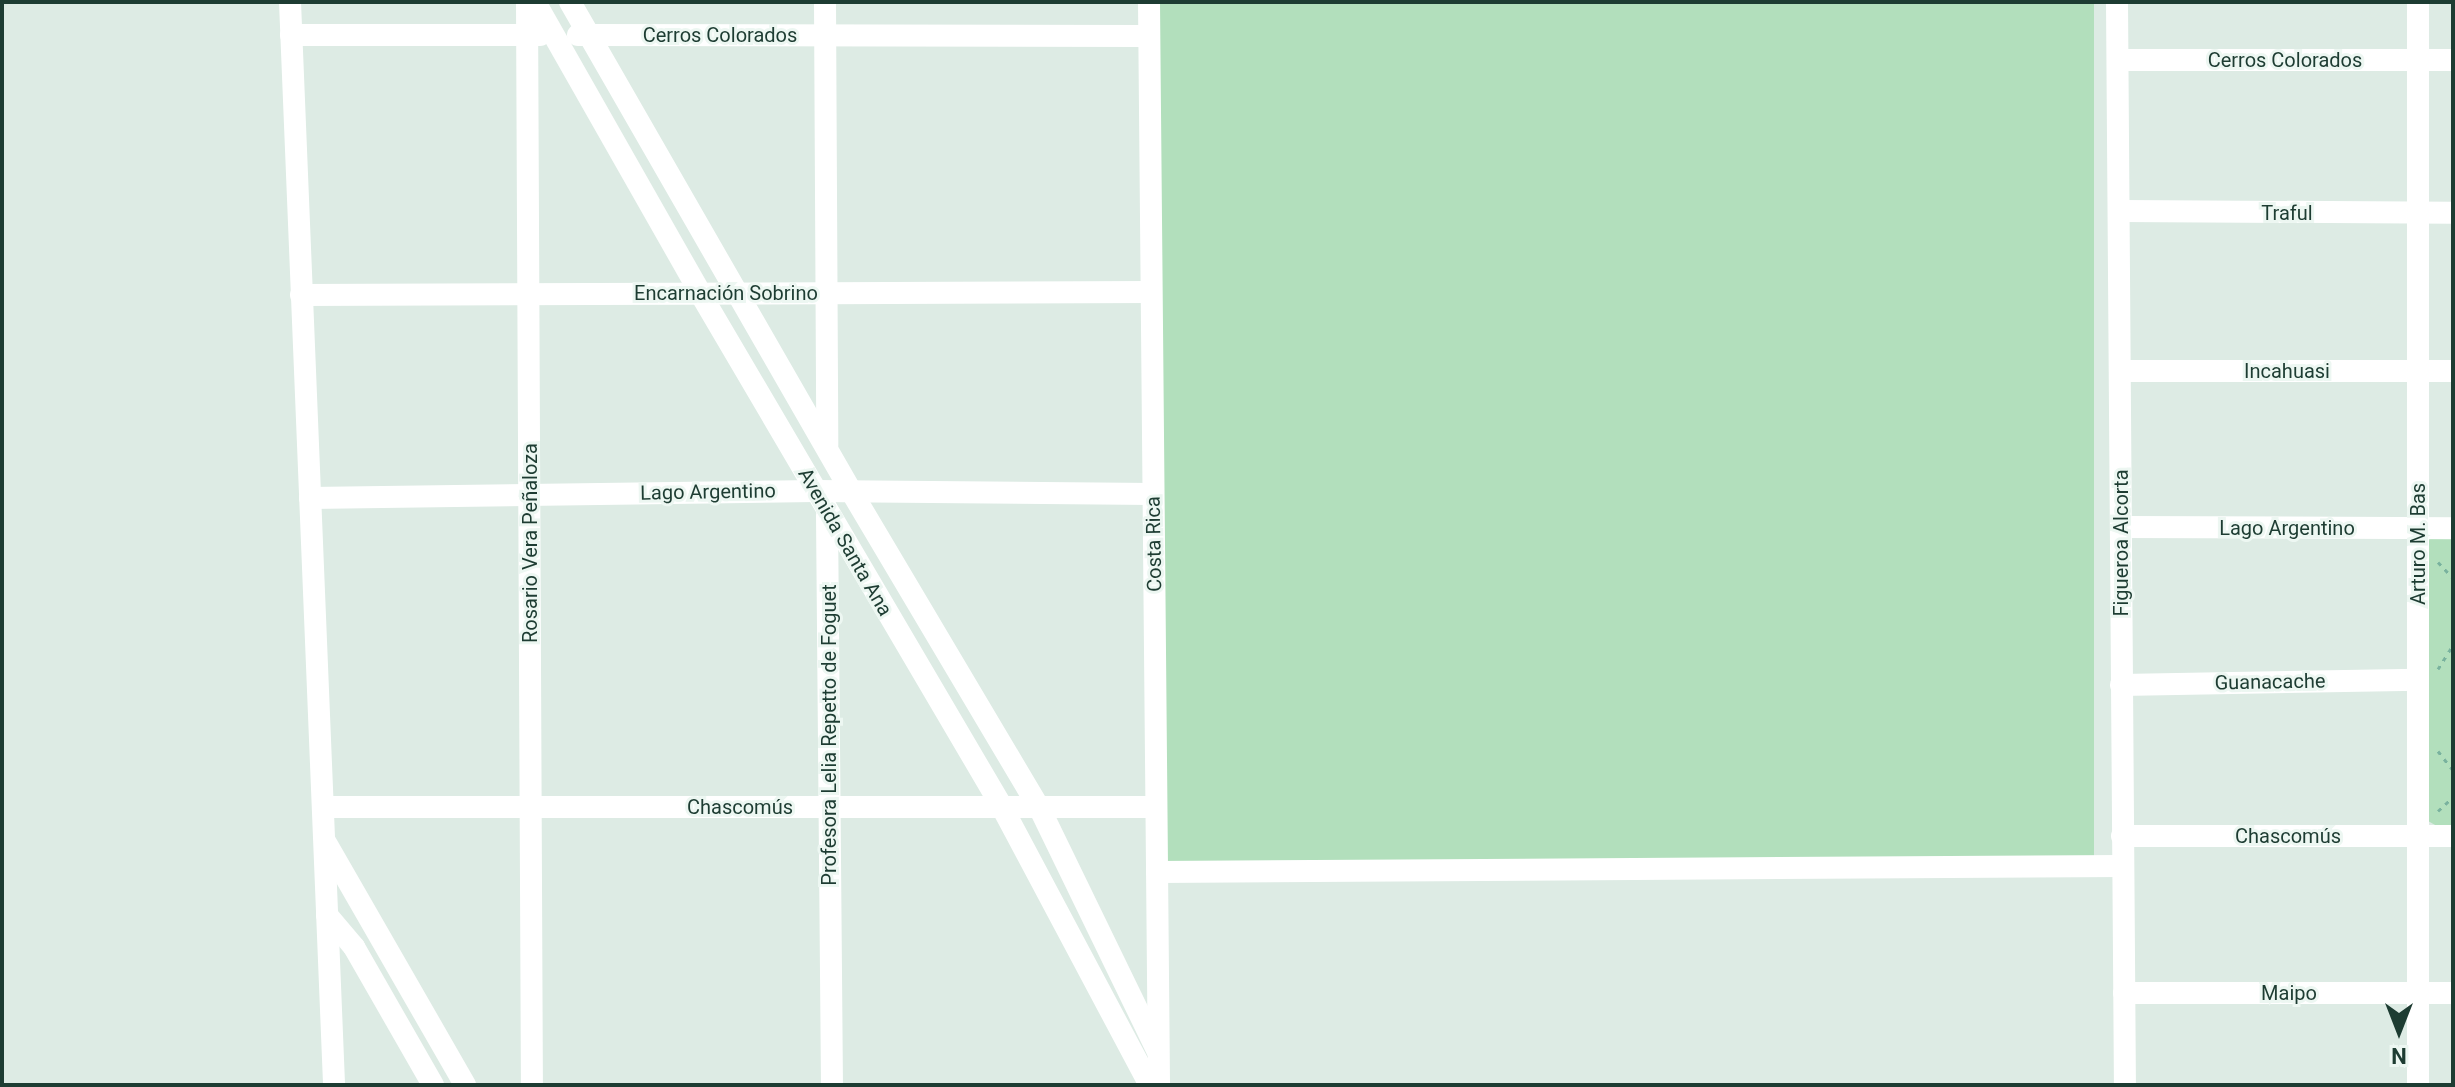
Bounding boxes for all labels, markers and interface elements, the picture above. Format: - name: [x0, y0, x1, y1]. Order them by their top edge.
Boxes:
- street label: Cerros Colorados: [643, 23, 797, 47]
- street label: Cerros Colorados: [2208, 48, 2362, 72]
- street label: Traful: [2261, 201, 2313, 225]
- street label: Encarnación Sobrino: [634, 281, 818, 305]
- street label: Incahuasi: [2244, 359, 2330, 383]
- street label: Rosario Vera Peñaloza: [518, 443, 542, 643]
- street label: Avenida Santa Ana: [793, 464, 897, 620]
- street label: Figueroa Alcorta: [2109, 469, 2133, 617]
- street label: Lago Argentino: [640, 479, 776, 505]
- street label: Arturo M. Bas: [2406, 483, 2430, 605]
- street label: Costa Rica: [1141, 496, 1167, 592]
- street label: Lago Argentino: [2219, 516, 2355, 540]
- street label: Profesora Lelia Repetto de Foguet: [817, 584, 841, 886]
- street label: Guanacache: [2214, 669, 2326, 695]
- street label: Chascomús: [687, 795, 793, 819]
- street label: Chascomús: [2235, 824, 2341, 848]
- street label: Maipo: [2261, 981, 2317, 1005]
- north arrow: [2359, 991, 2439, 1071]
- text: N: [2391, 1043, 2407, 1068]

